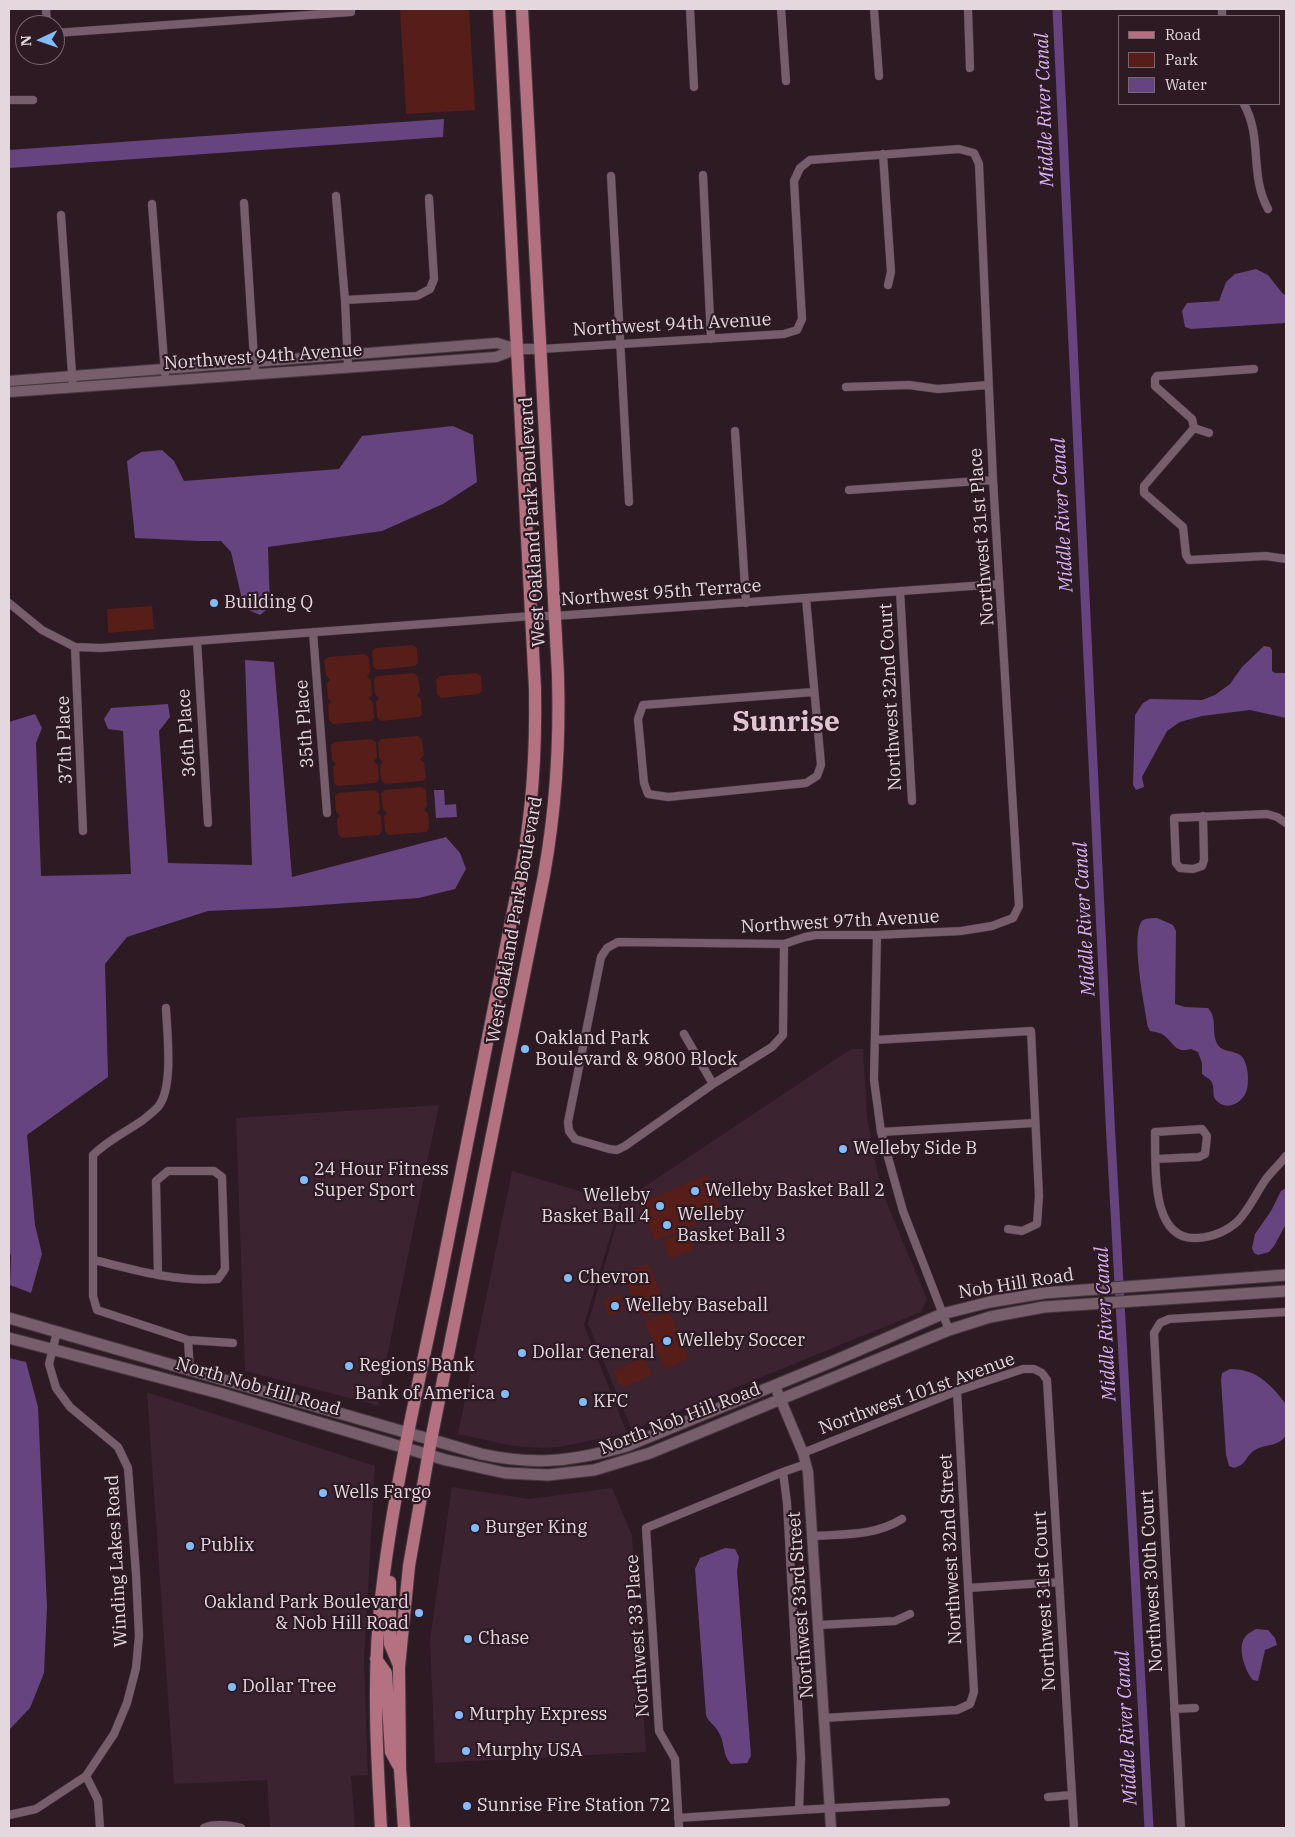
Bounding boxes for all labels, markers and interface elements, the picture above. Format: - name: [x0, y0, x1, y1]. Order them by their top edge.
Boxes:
- north arrow: [15, 15, 65, 65]
- legend: [1118, 15, 1280, 105]
- text: Road: [1165, 25, 1201, 44]
- water label: Middle River Canal: [1031, 33, 1059, 187]
- text: N: [17, 35, 35, 47]
- text: Park: [1165, 50, 1198, 69]
- text: Water: [1165, 75, 1207, 94]
- street label: Northwest 94th Avenue: [572, 309, 772, 341]
- street label: Northwest 94th Avenue: [163, 339, 363, 375]
- street label: West Oakland Park Boulevard: [516, 396, 550, 648]
- water label: Middle River Canal: [1048, 437, 1078, 593]
- street label: Northwest 31st Place: [965, 447, 999, 627]
- street label: Northwest 95th Terrace: [560, 575, 762, 611]
- place label: Building Q: [224, 592, 313, 614]
- marker: Building Q: [208, 597, 220, 609]
- street label: Northwest 32nd Court: [875, 603, 907, 791]
- street label: 35th Place: [291, 679, 319, 769]
- street label: 36th Place: [173, 688, 201, 778]
- street label: 37th Place: [53, 695, 77, 785]
- district label: Sunrise: [732, 706, 840, 740]
- street label: West Oakland Park Boulevard: [483, 795, 547, 1045]
- water label: Middle River Canal: [1070, 841, 1100, 997]
- street label: Northwest 97th Avenue: [740, 906, 940, 938]
- place label: Oakland Park Boulevard & 9800 Block: [535, 1028, 738, 1070]
- marker: Oakland Park Boulevard & 9800 Block: [519, 1043, 531, 1055]
- place label: Welleby Side B: [853, 1138, 977, 1160]
- marker: Welleby Side B: [837, 1143, 849, 1155]
- place label: 24 Hour Fitness Super Sport: [314, 1159, 449, 1202]
- marker: 24 Hour Fitness Super Sport: [298, 1174, 310, 1186]
- place label: Welleby Basket Ball 2: [705, 1180, 885, 1202]
- place label: Welleby Basket Ball 4: [541, 1185, 650, 1228]
- marker: Welleby Basket Ball 2: [689, 1185, 701, 1197]
- marker: Welleby Basket Ball 4: [654, 1200, 666, 1212]
- place label: Welleby Basket Ball 3: [677, 1204, 786, 1246]
- marker: Welleby Basket Ball 3: [661, 1219, 673, 1231]
- water label: Middle River Canal: [1091, 1246, 1121, 1402]
- street label: Nob Hill Road: [957, 1264, 1075, 1304]
- place label: Chevron: [578, 1267, 650, 1289]
- marker: Chevron: [562, 1272, 574, 1284]
- place label: Welleby Baseball: [625, 1295, 768, 1317]
- marker: Welleby Baseball: [609, 1300, 621, 1312]
- place label: Welleby Soccer: [677, 1330, 805, 1352]
- marker: Welleby Soccer: [661, 1335, 673, 1347]
- place label: Dollar General: [532, 1342, 655, 1364]
- marker: Dollar General: [516, 1347, 528, 1359]
- street label: Northwest 101st Avenue: [816, 1348, 1018, 1440]
- street label: North Nob Hill Road: [173, 1353, 343, 1421]
- place label: Regions Bank: [359, 1355, 474, 1377]
- marker: Regions Bank: [343, 1360, 355, 1372]
- street label: North Nob Hill Road: [596, 1378, 764, 1460]
- place label: Bank of America: [355, 1383, 495, 1405]
- marker: Bank of America: [499, 1388, 511, 1400]
- place label: KFC: [593, 1391, 628, 1413]
- marker: KFC: [577, 1396, 589, 1408]
- street label: Northwest 32nd Street: [935, 1453, 967, 1645]
- street label: Winding Lakes Road: [102, 1474, 132, 1648]
- place label: Wells Fargo: [333, 1482, 431, 1504]
- marker: Wells Fargo: [317, 1487, 329, 1499]
- street label: Northwest 30th Court: [1136, 1489, 1168, 1673]
- street label: Northwest 31st Court: [1029, 1510, 1061, 1692]
- street label: Northwest 33rd Street: [784, 1511, 818, 1699]
- place label: Burger King: [485, 1517, 587, 1539]
- marker: Burger King: [469, 1522, 481, 1534]
- place label: Publix: [200, 1535, 254, 1557]
- marker: Publix: [184, 1540, 196, 1552]
- street label: Northwest 33 Place: [622, 1554, 654, 1718]
- place label: Oakland Park Boulevard & Nob Hill Road: [204, 1592, 409, 1635]
- marker: Oakland Park Boulevard & Nob Hill Road: [413, 1607, 425, 1619]
- place label: Chase: [478, 1628, 529, 1650]
- marker: Chase: [462, 1633, 474, 1645]
- water label: Middle River Canal: [1112, 1650, 1142, 1806]
- place label: Dollar Tree: [242, 1676, 336, 1698]
- marker: Dollar Tree: [226, 1681, 238, 1693]
- place label: Murphy Express: [469, 1704, 607, 1726]
- marker: Murphy Express: [453, 1709, 465, 1721]
- place label: Murphy USA: [476, 1740, 583, 1762]
- marker: Murphy USA: [460, 1745, 472, 1757]
- place label: Sunrise Fire Station 72: [477, 1795, 671, 1817]
- marker: Sunrise Fire Station 72: [461, 1800, 473, 1812]

